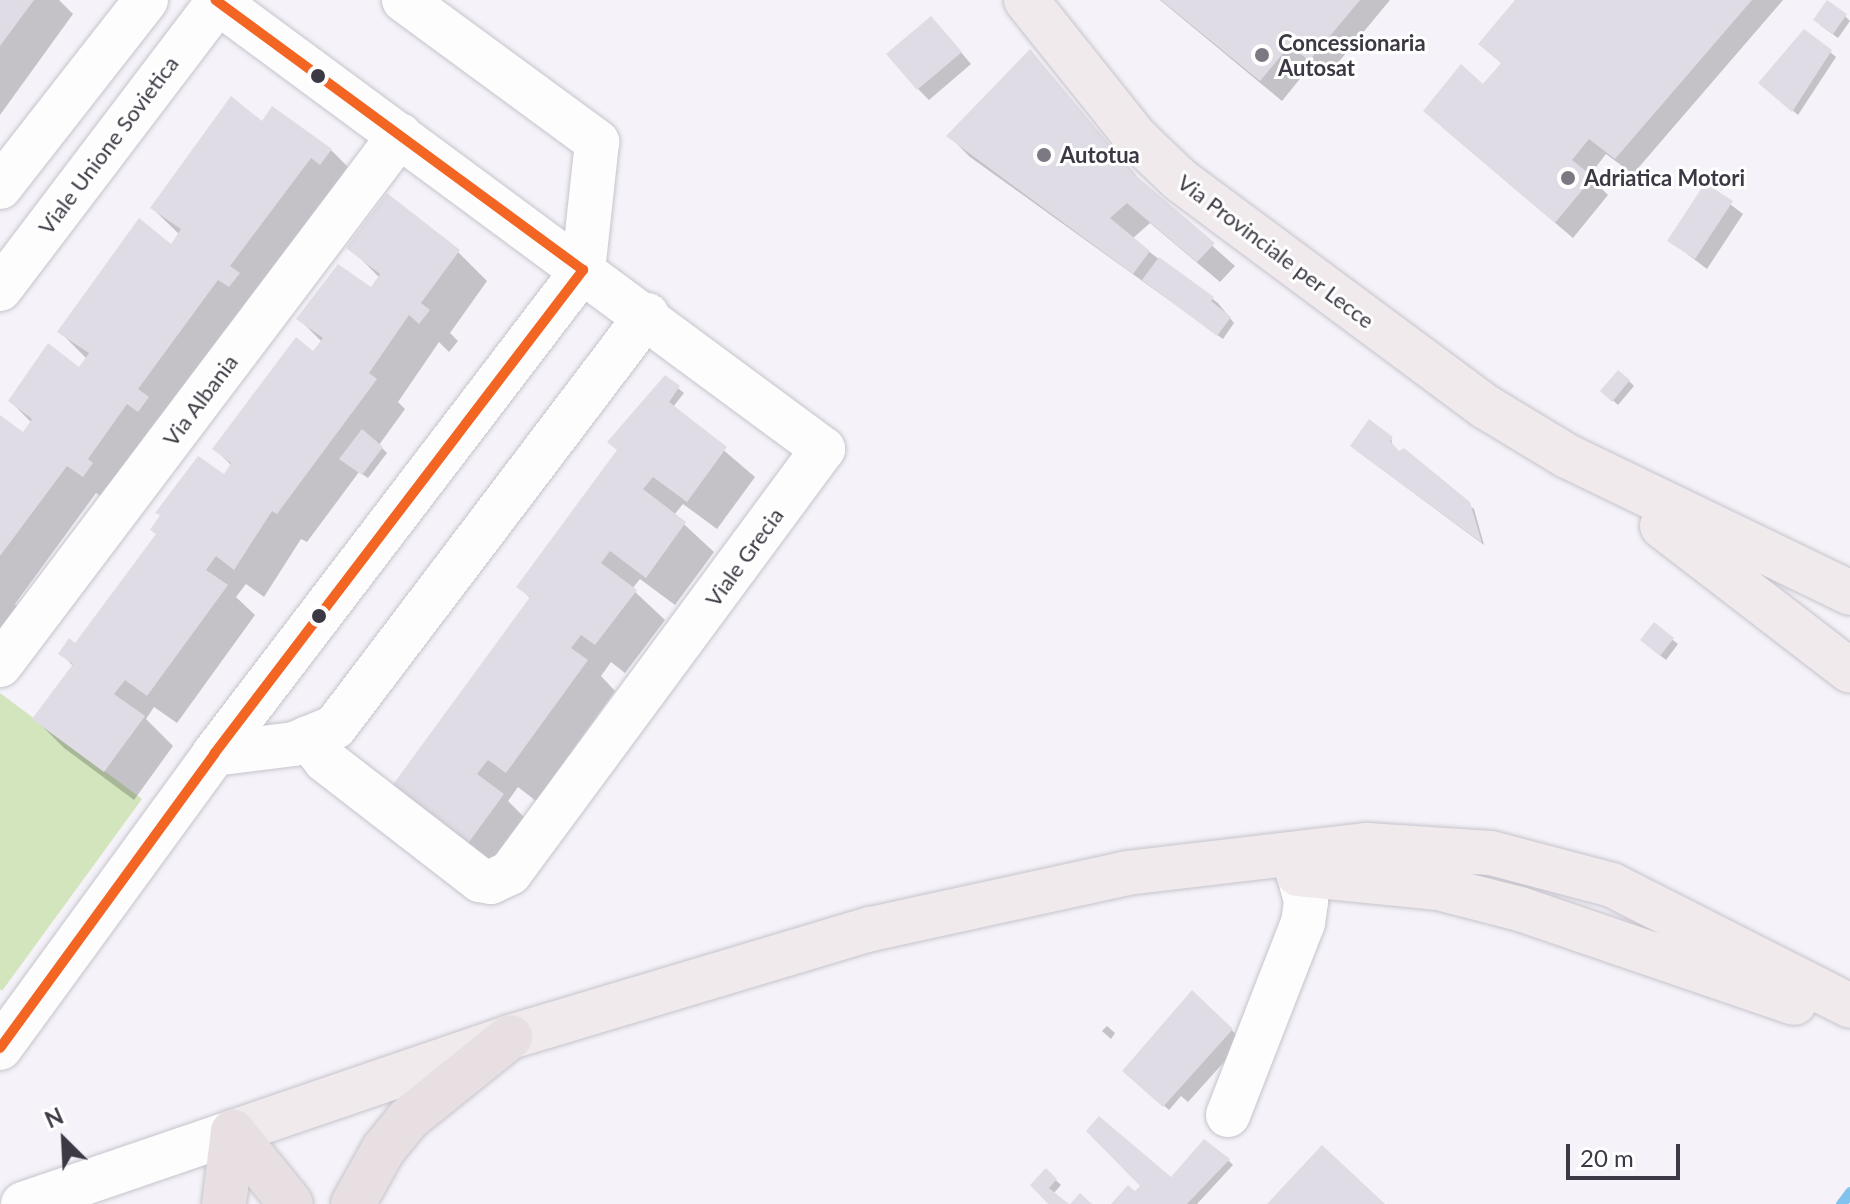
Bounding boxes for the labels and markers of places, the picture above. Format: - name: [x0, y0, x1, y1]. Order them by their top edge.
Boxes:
- place label: Concessionaria Autosat: [1278, 29, 1426, 80]
- marker: Concessionaria Autosat: [1253, 46, 1271, 64]
- unlabelled marker: [310, 68, 326, 84]
- place label: Autotua: [1060, 142, 1140, 168]
- marker: Autotua: [1035, 146, 1053, 164]
- place label: Adriatica Motori: [1584, 165, 1745, 191]
- marker: Adriatica Motori: [1559, 169, 1577, 187]
- unlabelled marker: [311, 608, 327, 624]

